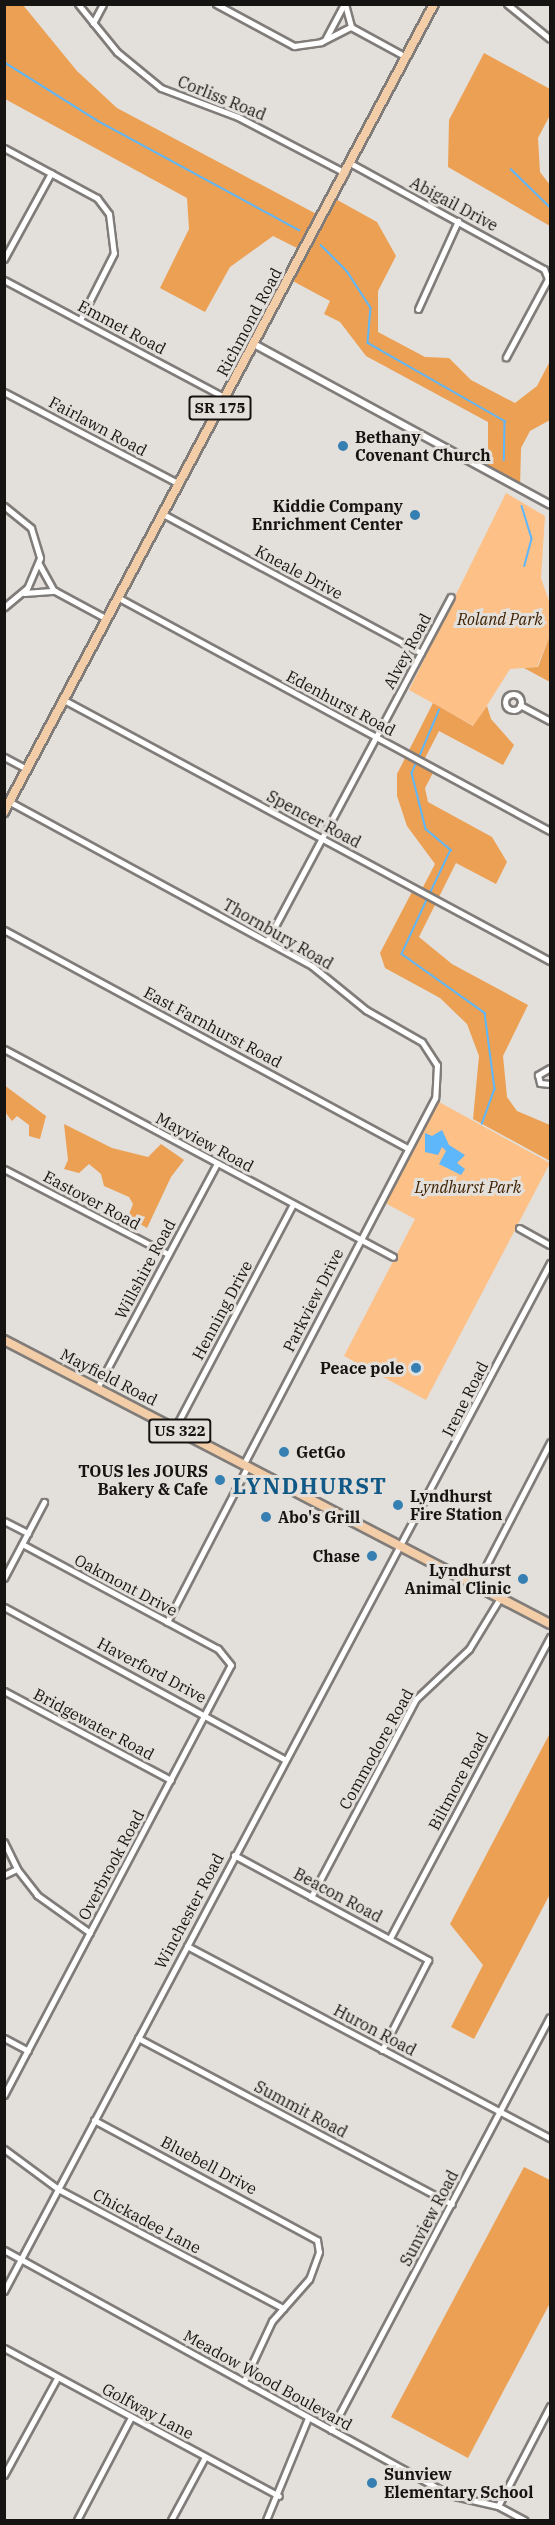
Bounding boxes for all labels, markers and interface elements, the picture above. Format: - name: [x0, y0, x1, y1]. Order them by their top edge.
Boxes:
- street label: Corliss Road: [175, 72, 269, 124]
- street label: Abigail Drive: [407, 173, 501, 235]
- street label: Richmond Road: [212, 264, 286, 380]
- street label: Emmet Road: [75, 296, 169, 358]
- street label: Fairlawn Road: [46, 392, 150, 460]
- road number: SR 175: [188, 396, 252, 420]
- place label: Bethany Covenant Church: [355, 427, 491, 465]
- marker: Bethany Covenant Church: [336, 439, 350, 453]
- place label: Kiddie Company Enrichment Center: [252, 496, 403, 534]
- marker: Kiddie Company Enrichment Center: [408, 508, 422, 522]
- street label: Kneale Drive: [252, 541, 346, 603]
- park label: Roland Park: [457, 609, 543, 629]
- street label: Alvey Road: [379, 610, 435, 692]
- street label: Edenhurst Road: [283, 666, 399, 740]
- street label: Spencer Road: [264, 786, 364, 852]
- street label: Thornbury Road: [219, 895, 337, 973]
- street label: East Farnhurst Road: [141, 982, 285, 1072]
- street label: Mayview Road: [153, 1108, 257, 1176]
- street label: Eastover Road: [40, 1166, 144, 1234]
- park label: Lyndhurst Park: [415, 1177, 521, 1197]
- street label: Willshire Road: [111, 1216, 179, 1322]
- street label: Parkview Drive: [279, 1245, 347, 1355]
- street label: Henning Drive: [188, 1257, 256, 1363]
- street label: Mayfield Road: [57, 1344, 161, 1410]
- place label: Peace pole: [320, 1358, 404, 1378]
- street label: Irene Road: [438, 1358, 492, 1440]
- marker: Peace pole: [409, 1361, 423, 1375]
- road number: US 322: [147, 1419, 213, 1443]
- place label: GetGo: [296, 1442, 345, 1462]
- marker: GetGo: [277, 1445, 291, 1459]
- place label: TOUS les JOURS Bakery & Cafe: [78, 1461, 208, 1499]
- marker: TOUS les JOURS Bakery & Cafe: [213, 1473, 227, 1487]
- district label: LYNDHURST: [233, 1473, 387, 1499]
- place label: Lyndhurst Fire Station: [410, 1486, 502, 1524]
- marker: Lyndhurst Fire Station: [391, 1498, 405, 1512]
- place label: Abo's Grill: [278, 1507, 360, 1527]
- marker: Abo's Grill: [259, 1510, 273, 1524]
- place label: Chase: [313, 1546, 360, 1566]
- marker: Chase: [365, 1549, 379, 1563]
- street label: Oakmont Drive: [71, 1550, 181, 1620]
- place label: Lyndhurst Animal Clinic: [405, 1560, 511, 1598]
- marker: Lyndhurst Animal Clinic: [516, 1572, 530, 1586]
- street label: Haverford Drive: [94, 1633, 210, 1707]
- street label: Bridgewater Road: [30, 1684, 158, 1764]
- street label: Commodore Road: [335, 1685, 417, 1813]
- street label: Biltmore Road: [424, 1729, 492, 1833]
- street label: Overbrook Road: [74, 1807, 148, 1923]
- street label: Winchester Road: [150, 1850, 228, 1972]
- street label: Beacon Road: [290, 1864, 386, 1926]
- street label: Huron Road: [330, 2000, 420, 2060]
- street label: Summit Road: [251, 2076, 351, 2142]
- street label: Bluebell Drive: [158, 2132, 260, 2198]
- street label: Sunview Road: [396, 2167, 462, 2269]
- street label: Chickadee Lane: [90, 2185, 204, 2257]
- street label: Meadow Wood Boulevard: [180, 2326, 356, 2434]
- street label: Golfway Lane: [99, 2379, 197, 2443]
- place label: Sunview Elementary School: [384, 2464, 533, 2502]
- marker: Sunview Elementary School: [365, 2476, 379, 2490]

